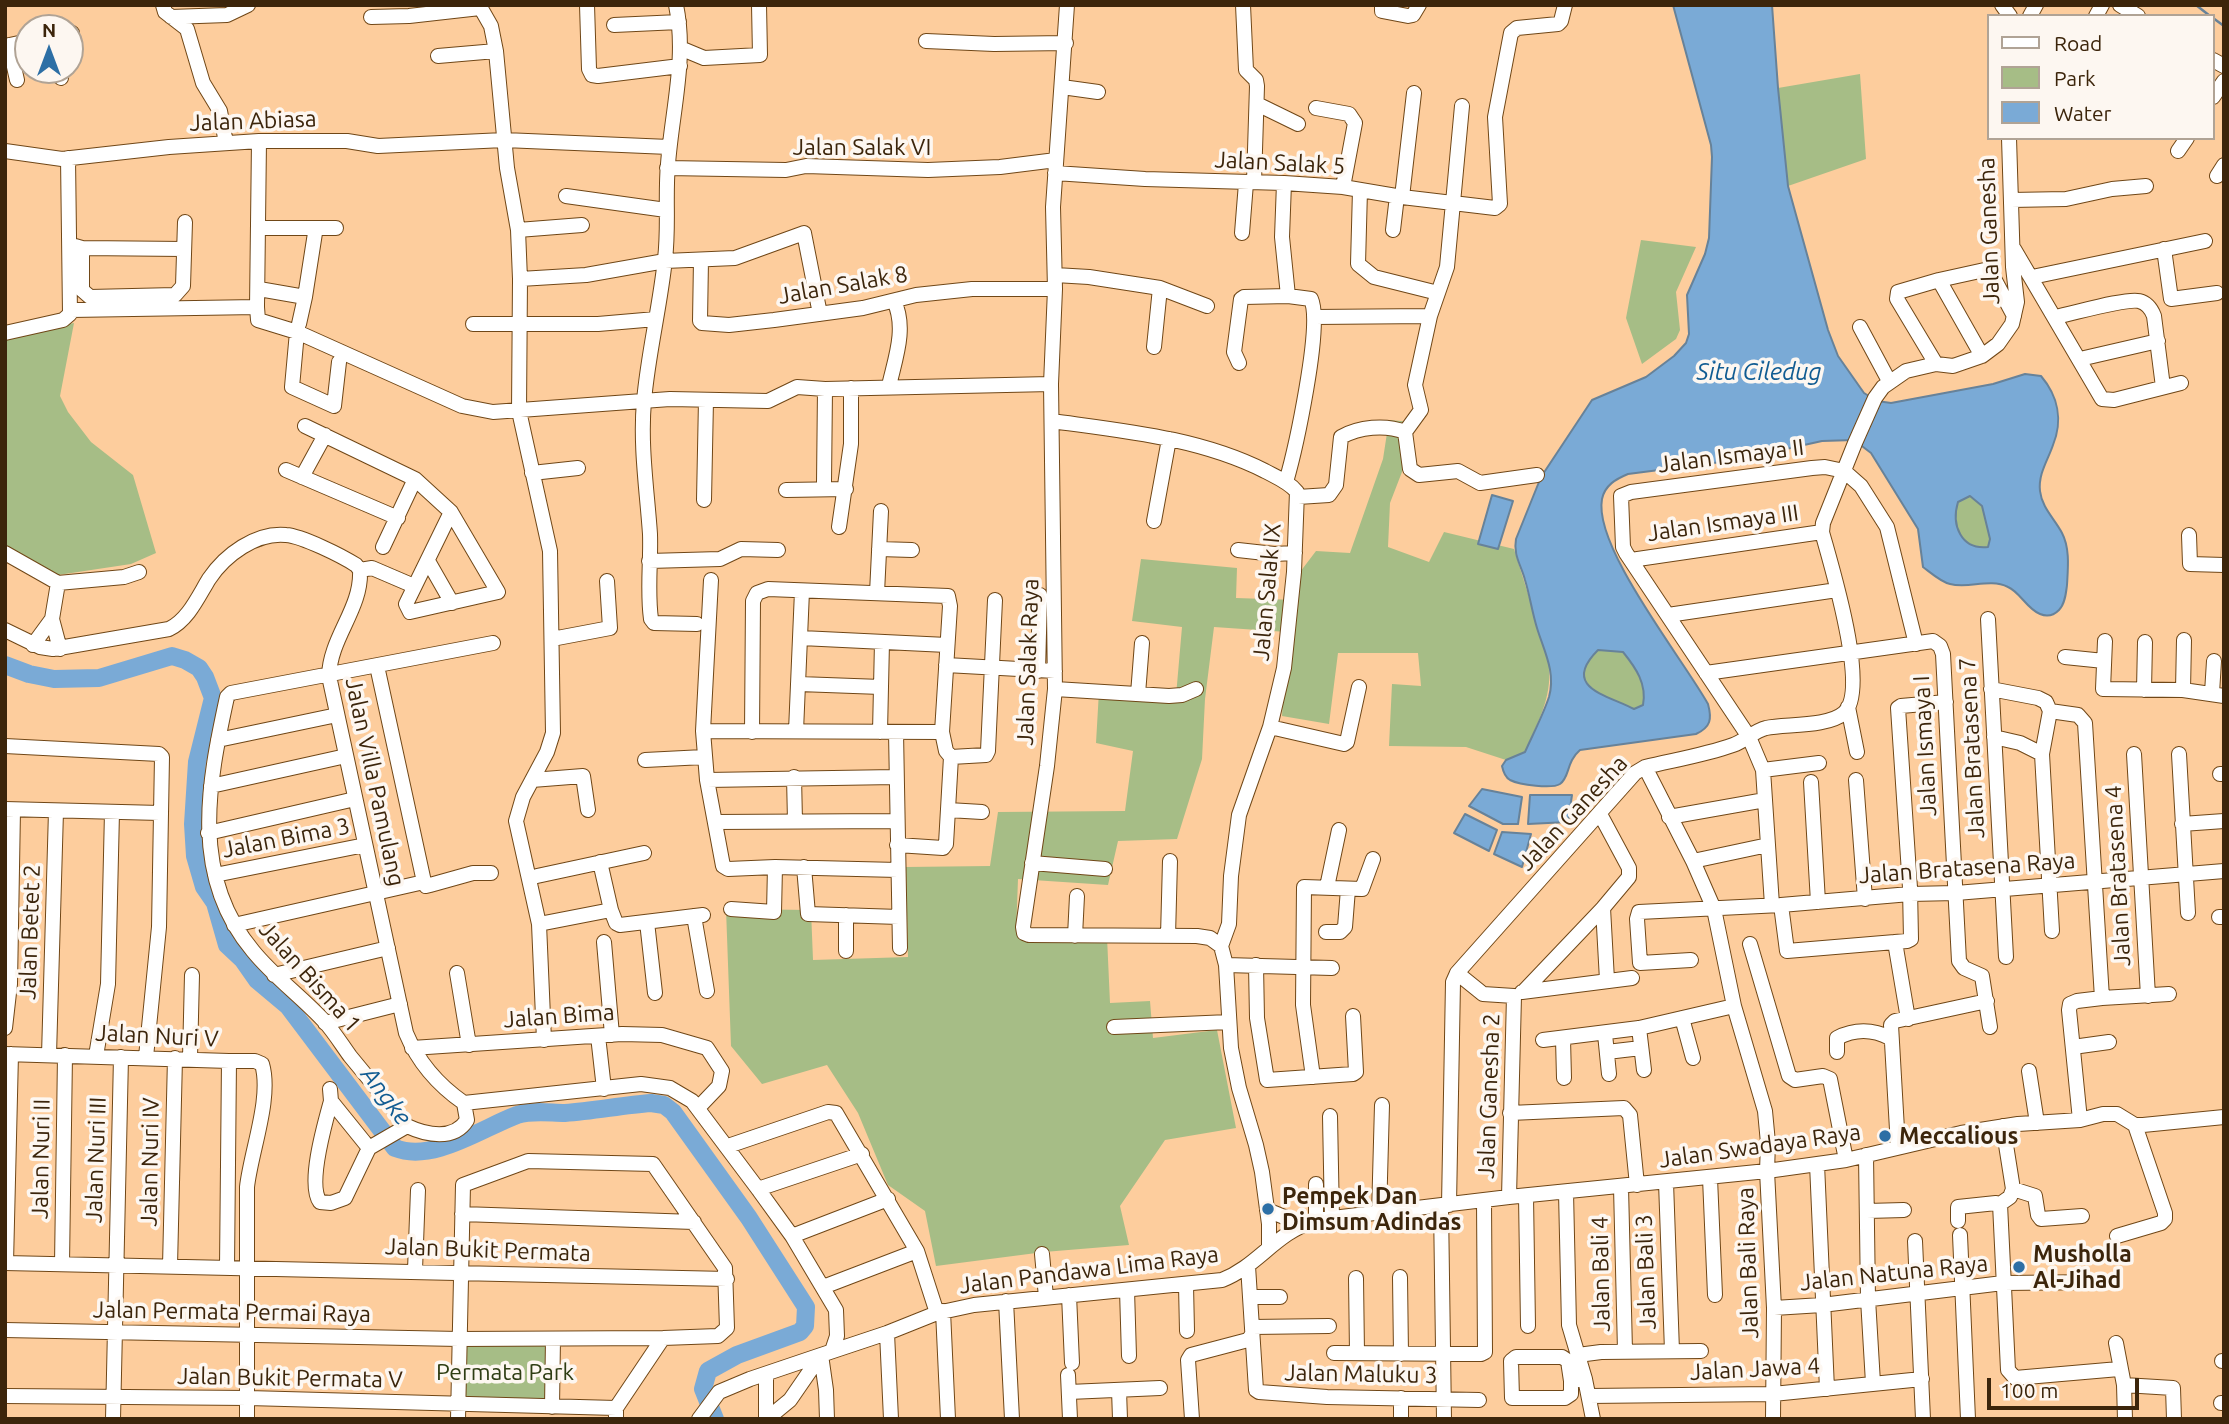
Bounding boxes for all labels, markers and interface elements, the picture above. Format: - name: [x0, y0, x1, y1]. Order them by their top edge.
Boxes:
- north arrow: [14, 14, 84, 84]
- legend: [1988, 14, 2215, 140]
- text: N: [42, 19, 56, 41]
- text: Road: [2054, 31, 2102, 55]
- text: Park: [2054, 66, 2096, 90]
- text: Water: [2054, 101, 2112, 125]
- street label: Jalan Abiasa: [189, 105, 317, 137]
- street label: Jalan Salak VI: [793, 133, 931, 161]
- street label: Jalan Salak 5: [1214, 146, 1346, 180]
- street label: Jalan Ganesha: [1973, 157, 2005, 305]
- street label: Jalan Salak 8: [776, 260, 910, 310]
- water label: Situ Ciledug: [1697, 358, 1821, 386]
- street label: Jalan Ismaya II: [1656, 433, 1806, 479]
- street label: Jalan Ismaya III: [1645, 499, 1801, 547]
- street label: Jalan Salak IX: [1247, 522, 1287, 662]
- street label: Jalan Salak Raya: [1011, 578, 1045, 746]
- street label: Jalan Bratasena 7: [1953, 657, 1991, 839]
- street label: Jalan Villa Pamulang: [339, 675, 411, 889]
- street label: Jalan Ismaya I: [1908, 675, 1942, 817]
- street label: Jalan Ganesha: [1513, 750, 1633, 876]
- street label: Jalan Bratasena 4: [2099, 785, 2137, 967]
- street label: Jalan Bima 3: [220, 812, 352, 864]
- street label: Jalan Bratasena Raya: [1858, 847, 2076, 889]
- street label: Jalan Betet 2: [14, 864, 46, 1000]
- street label: Jalan Bisma 1: [253, 916, 367, 1038]
- street label: Jalan Bima: [503, 998, 615, 1034]
- street label: Jalan Ganesha 2: [1472, 1013, 1506, 1179]
- street label: Jalan Nuri V: [95, 1019, 219, 1053]
- water label: Angke: [355, 1061, 417, 1131]
- street label: Jalan Nuri III: [80, 1096, 112, 1224]
- street label: Jalan Nuri IV: [135, 1097, 165, 1227]
- street label: Jalan Nuri II: [26, 1099, 56, 1219]
- street label: Jalan Swadaya Raya: [1657, 1118, 1863, 1174]
- place label: Meccalious: [1899, 1122, 2018, 1150]
- marker: Meccalious: [1877, 1128, 1893, 1144]
- place label: Pempek Dan Dimsum Adindas: [1282, 1182, 1461, 1236]
- street label: Jalan Bali Raya: [1732, 1187, 1764, 1339]
- marker: Pempek Dan Dimsum Adindas: [1260, 1201, 1276, 1217]
- street label: Jalan Bali 3: [1630, 1214, 1662, 1330]
- street label: Jalan Bali 4: [1586, 1216, 1616, 1332]
- street label: Jalan Bukit Permata: [385, 1233, 591, 1267]
- street label: Jalan Pandawa Lima Raya: [958, 1240, 1220, 1300]
- place label: Musholla Al-Jihad: [2033, 1240, 2132, 1294]
- street label: Jalan Natuna Raya: [1799, 1249, 1989, 1297]
- marker: Musholla Al-Jihad: [2011, 1259, 2027, 1275]
- street label: Jalan Permata Permai Raya: [93, 1296, 371, 1328]
- street label: Jalan Jawa 4: [1689, 1352, 1821, 1386]
- park label: Permata Park: [436, 1358, 574, 1386]
- street label: Jalan Maluku 3: [1284, 1359, 1438, 1389]
- street label: Jalan Bukit Permata V: [177, 1362, 403, 1394]
- scale bar: [1991, 1364, 2143, 1408]
- text: 100 m: [2000, 1378, 2058, 1402]

